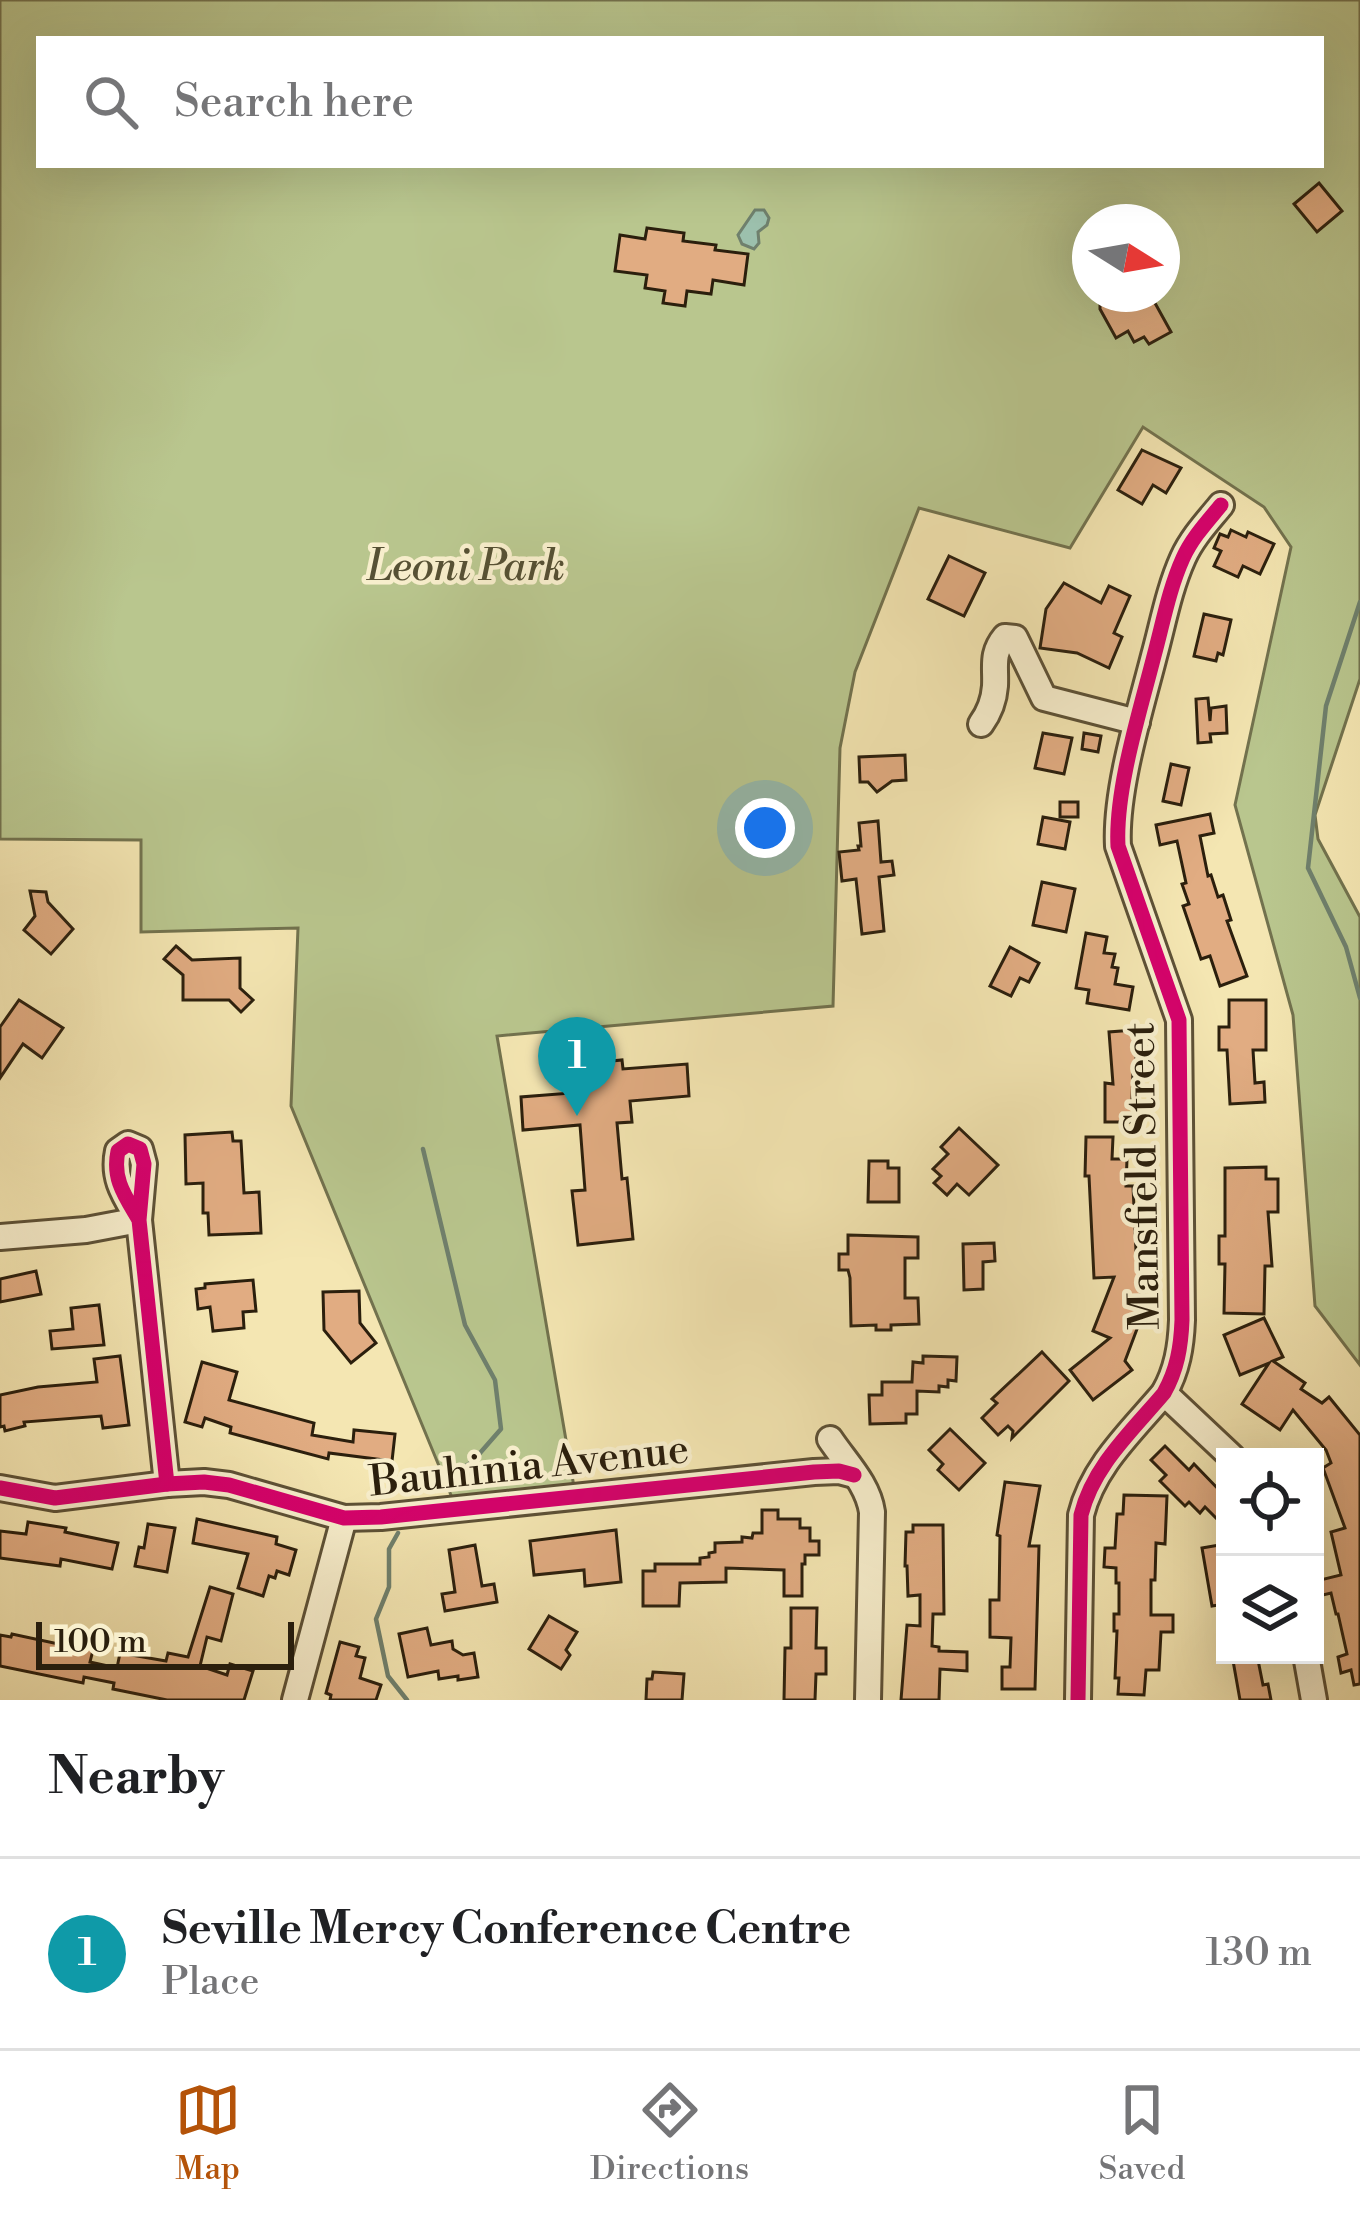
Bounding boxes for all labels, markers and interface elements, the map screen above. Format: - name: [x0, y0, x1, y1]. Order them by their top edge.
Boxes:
- search box: [36, 36, 1324, 168]
- icon: search: [78, 69, 144, 135]
- text: Search here: [174, 74, 414, 131]
- north arrow: [1072, 204, 1180, 312]
- park label: Leoni Park: [366, 541, 565, 594]
- your location: [735, 798, 795, 858]
- pin: 1: [538, 1017, 616, 1116]
- street label: Mansfield Street: [1114, 1021, 1173, 1330]
- street label: Bauhinia Avenue: [366, 1423, 692, 1510]
- map controls: [1216, 1448, 1324, 1664]
- button: locate: [1216, 1448, 1324, 1556]
- button: layers: [1216, 1556, 1324, 1664]
- scale bar: [36, 1616, 294, 1669]
- text: 100 m: [54, 1622, 147, 1663]
- text: Nearby: [48, 1746, 224, 1810]
- text: Seville Mercy Conference Centre: [162, 1901, 851, 1958]
- text: 1: [78, 1929, 96, 1978]
- text: 130 m: [1206, 1929, 1312, 1978]
- text: Place: [162, 1958, 259, 2007]
- tab: Map: [175, 2077, 241, 2190]
- tab: Directions: [590, 2077, 749, 2190]
- tab: Saved: [1099, 2077, 1185, 2190]

